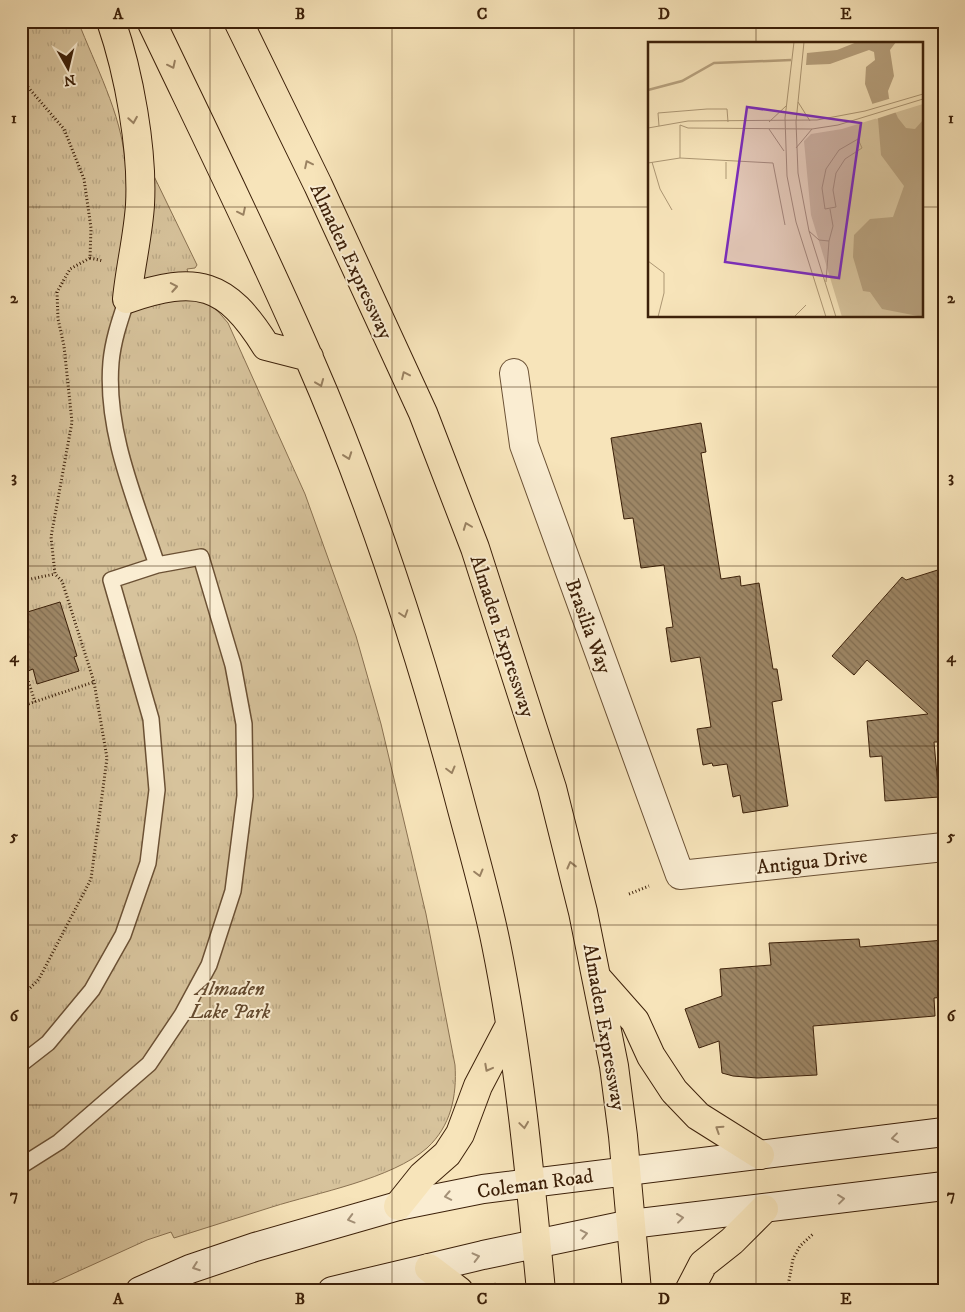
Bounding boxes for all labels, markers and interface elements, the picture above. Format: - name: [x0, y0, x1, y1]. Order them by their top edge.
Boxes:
- text: A: [112, 4, 124, 24]
- text: B: [295, 4, 305, 24]
- text: C: [477, 4, 487, 24]
- text: D: [658, 4, 670, 24]
- text: E: [840, 4, 852, 24]
- north arrow: [42, 42, 92, 92]
- inset map: [648, 42, 922, 318]
- one-way arrow: [166, 60, 176, 69]
- text: N: [62, 70, 77, 90]
- text: 1: [11, 108, 17, 128]
- text: 1: [948, 108, 954, 128]
- one-way arrow: [128, 115, 138, 124]
- one-way arrow: [304, 161, 314, 170]
- street label: Almaden Expressway: [304, 180, 398, 344]
- one-way arrow: [236, 207, 246, 216]
- one-way arrow: [169, 282, 178, 292]
- text: 2: [10, 288, 19, 308]
- text: 2: [947, 288, 956, 308]
- one-way arrow: [401, 371, 412, 380]
- one-way arrow: [314, 379, 324, 387]
- one-way arrow: [342, 451, 352, 459]
- text: 3: [11, 467, 17, 487]
- text: 3: [948, 467, 954, 487]
- one-way arrow: [462, 522, 473, 531]
- street label: Almaden Expressway: [464, 552, 540, 721]
- street label: Brasilia Way: [559, 576, 616, 678]
- one-way arrow: [399, 609, 409, 618]
- text: 4: [8, 647, 19, 667]
- text: 4: [945, 647, 956, 667]
- one-way arrow: [446, 765, 456, 773]
- text: 5: [9, 826, 18, 846]
- text: 5: [946, 826, 955, 846]
- street label: Antigua Drive: [755, 844, 869, 881]
- one-way arrow: [566, 860, 577, 869]
- one-way arrow: [473, 869, 483, 877]
- street label: Almaden Expressway: [577, 942, 631, 1113]
- park label: Almaden Lake Park: [189, 977, 271, 1025]
- text: 6: [10, 1006, 20, 1026]
- text: 6: [947, 1006, 957, 1026]
- one-way arrow: [484, 1063, 494, 1072]
- one-way arrow: [518, 1122, 529, 1130]
- one-way arrow: [716, 1126, 725, 1136]
- one-way arrow: [891, 1132, 899, 1143]
- street label: Coleman Road: [476, 1164, 595, 1205]
- text: 7: [10, 1185, 18, 1205]
- text: 7: [947, 1185, 955, 1205]
- one-way arrow: [444, 1190, 452, 1201]
- one-way arrow: [837, 1194, 845, 1205]
- one-way arrow: [348, 1213, 356, 1223]
- one-way arrow: [676, 1213, 684, 1224]
- one-way arrow: [580, 1229, 588, 1239]
- one-way arrow: [472, 1252, 481, 1263]
- one-way arrow: [193, 1261, 201, 1271]
- text: A: [112, 1289, 124, 1309]
- text: B: [295, 1289, 305, 1309]
- text: C: [477, 1289, 487, 1309]
- text: D: [658, 1289, 670, 1309]
- text: E: [840, 1289, 852, 1309]

